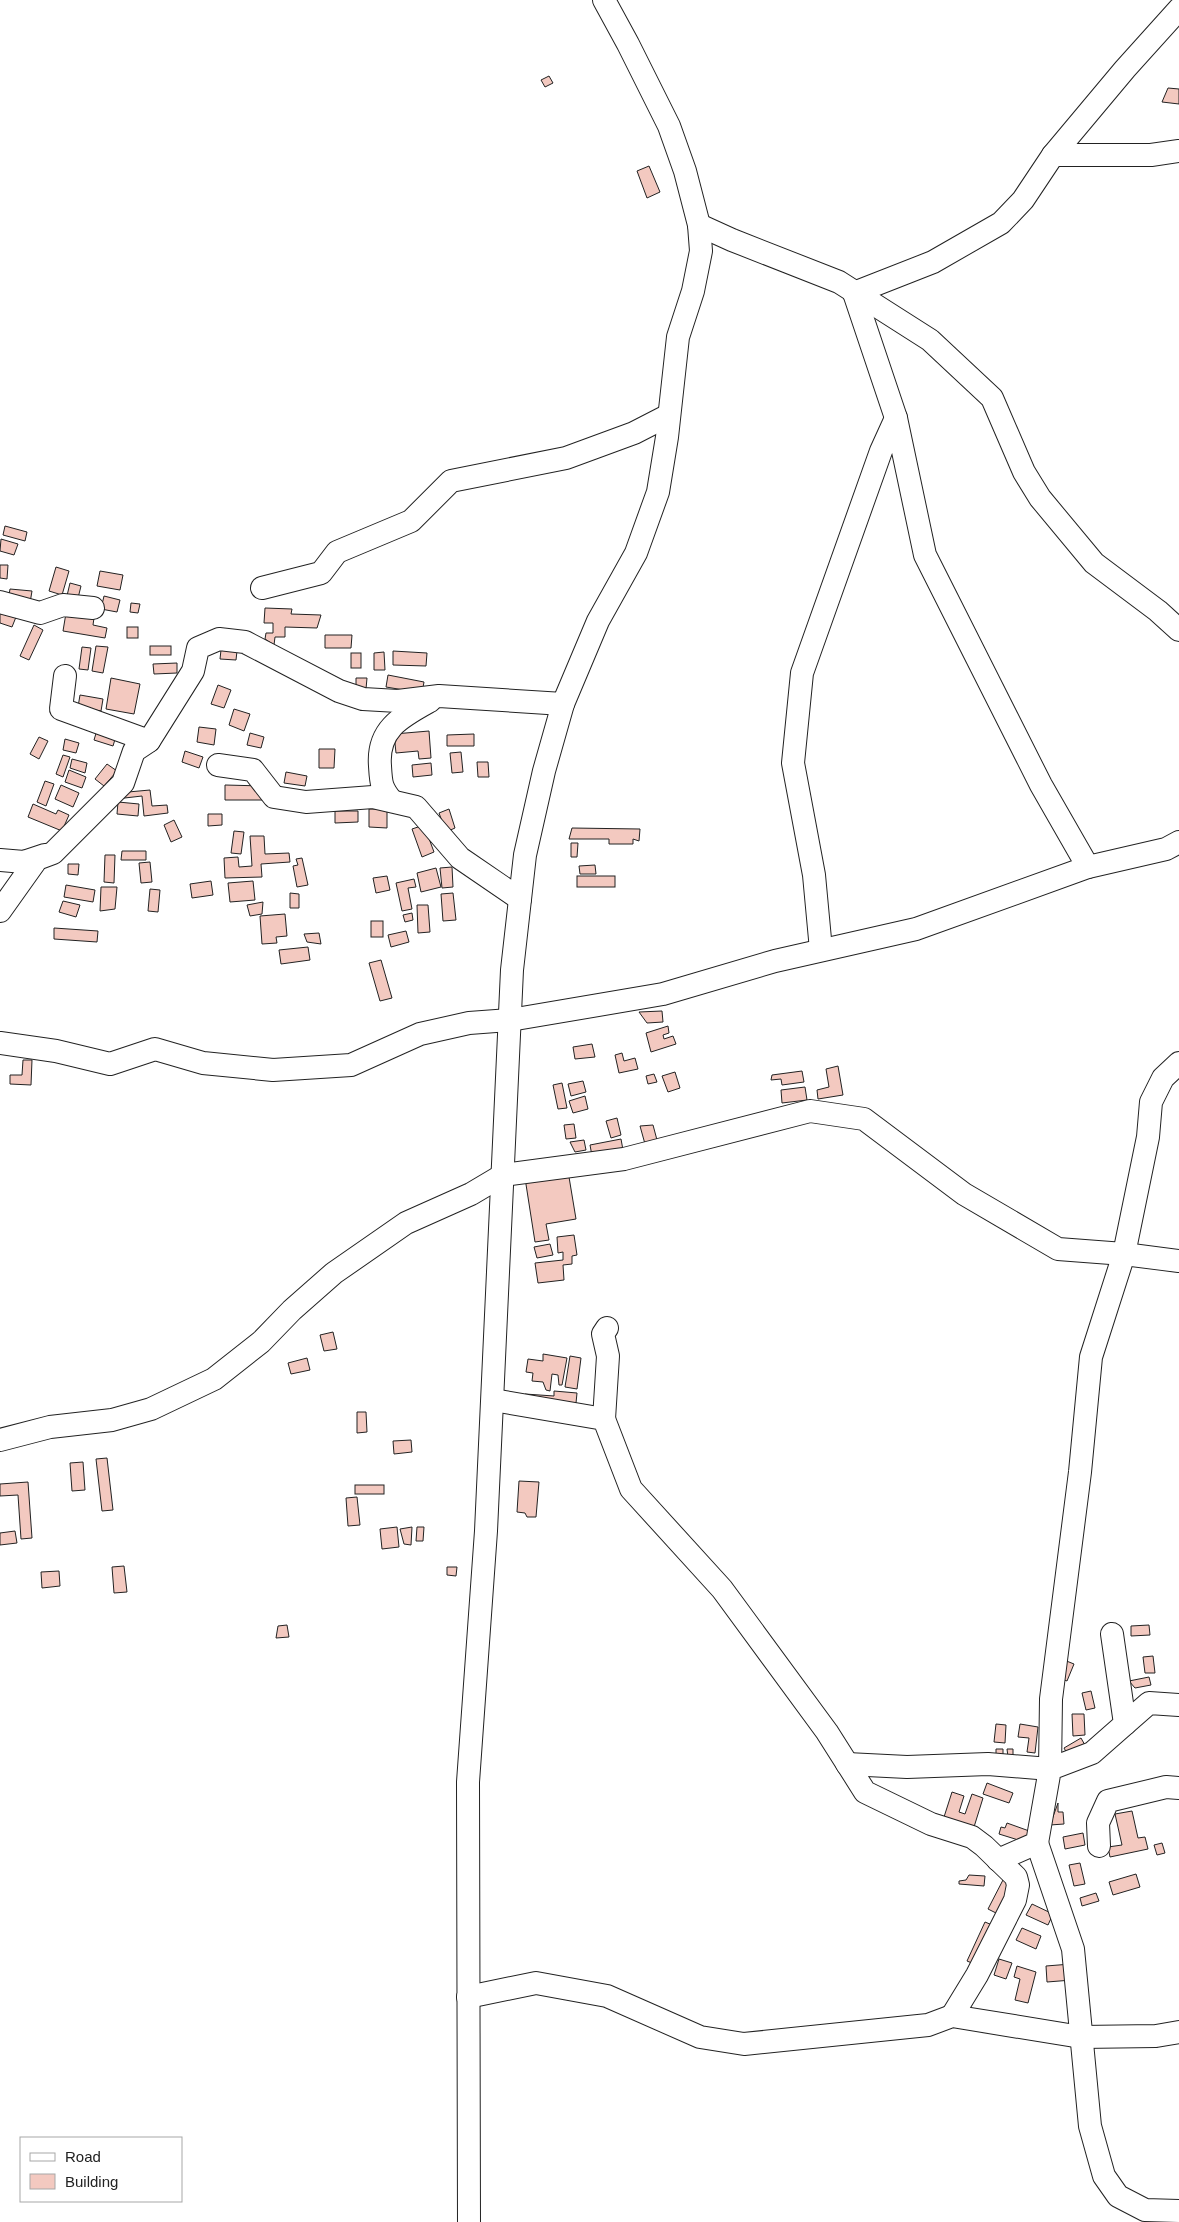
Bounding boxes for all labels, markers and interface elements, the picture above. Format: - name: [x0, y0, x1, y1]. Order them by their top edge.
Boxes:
- legend: [20, 2137, 182, 2202]
- text: Road: [65, 2148, 101, 2165]
- text: Building: [65, 2173, 118, 2190]

